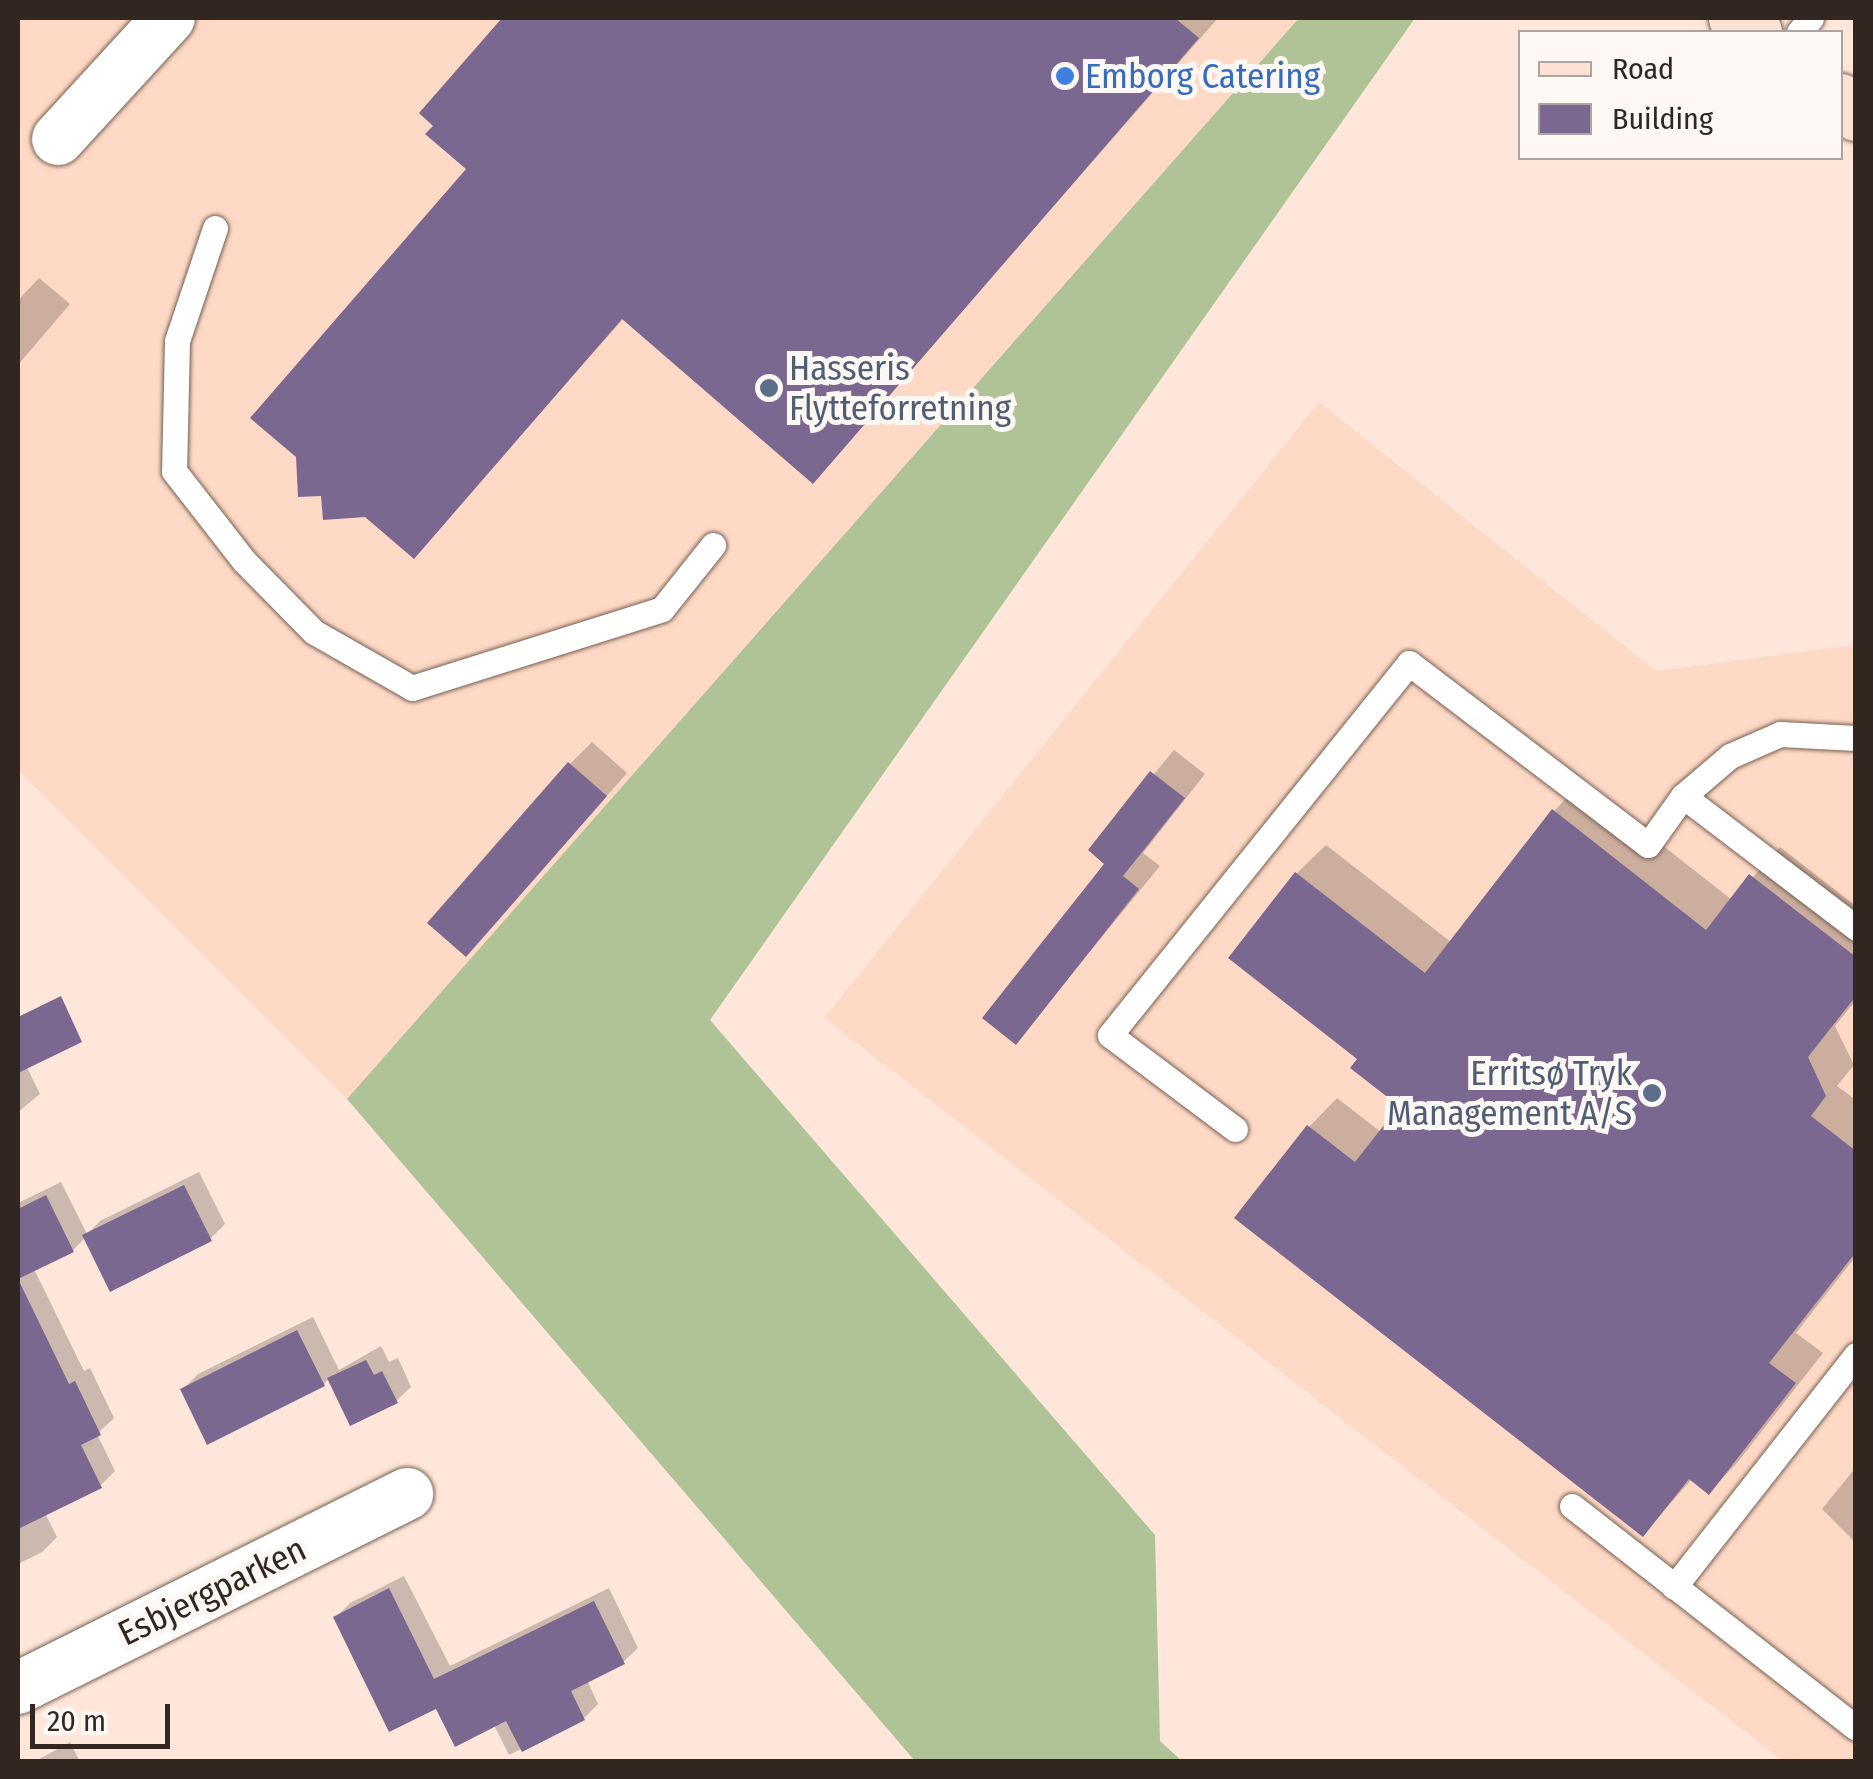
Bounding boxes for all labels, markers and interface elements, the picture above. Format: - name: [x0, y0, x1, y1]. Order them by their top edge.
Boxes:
- legend: [1518, 30, 1843, 160]
- text: Road: [1612, 51, 1674, 87]
- place label: Emborg Catering: [1085, 55, 1320, 97]
- marker: Emborg Catering: [1054, 65, 1076, 87]
- text: Building: [1612, 101, 1713, 137]
- place label: Hasseris Flytteforretning: [789, 347, 1011, 429]
- marker: Hasseris Flytteforretning: [758, 377, 780, 399]
- place label: Erritsø Tryk Management A/S: [1387, 1052, 1632, 1134]
- marker: Erritsø Tryk Management A/S: [1641, 1082, 1663, 1104]
- street label: Esbjergparken: [111, 1528, 313, 1654]
- scale bar: [35, 1684, 175, 1746]
- text: 20 m: [47, 1703, 106, 1739]

